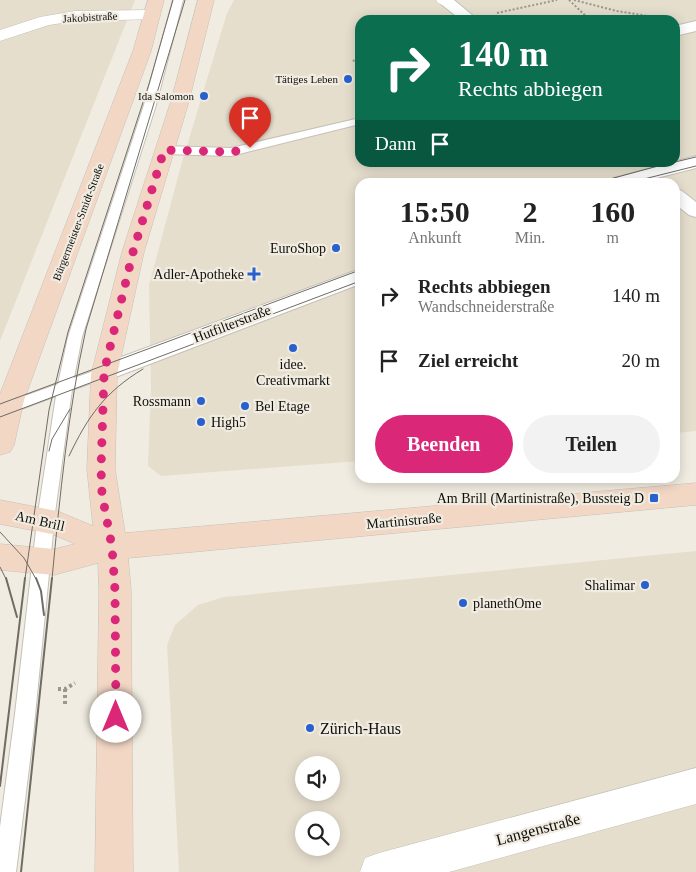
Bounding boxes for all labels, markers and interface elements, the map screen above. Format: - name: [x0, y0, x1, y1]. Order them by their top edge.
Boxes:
- street label: Jakobistraße: [62, 10, 118, 24]
- icon: right: [375, 35, 440, 100]
- text: 140 m: [458, 35, 548, 74]
- place label: Tätiges Leben: [275, 73, 338, 85]
- marker: Tätiges Leben: [342, 73, 354, 85]
- text: Rechts abbiegen: [458, 76, 603, 101]
- place label: Ida Salomon: [138, 90, 194, 102]
- marker: Ida Salomon: [198, 90, 210, 102]
- pin: [229, 97, 271, 148]
- icon: arrive: [236, 104, 264, 132]
- icon: arrive: [426, 130, 454, 158]
- text: Dann: [375, 133, 416, 154]
- street label: Bürgermeister-Smidt-Straße: [50, 162, 106, 282]
- text: 15:50: [400, 195, 470, 228]
- text: 2: [522, 195, 537, 228]
- text: 160: [590, 195, 635, 228]
- text: Ankunft: [408, 229, 461, 246]
- text: Min.: [515, 229, 545, 246]
- text: m: [606, 229, 619, 246]
- place label: EuroShop: [270, 241, 326, 256]
- marker: EuroShop: [330, 242, 342, 254]
- place label: Adler-Apotheke: [153, 267, 244, 282]
- marker: Adler-Apotheke: [248, 268, 260, 280]
- text: Rechts abbiegen: [418, 276, 550, 297]
- icon: right: [375, 282, 403, 310]
- text: 140 m: [612, 285, 660, 306]
- text: Wandschneiderstraße: [418, 298, 554, 315]
- street label: Hutfilterstraße: [191, 302, 273, 346]
- marker: idee. Creativmarkt: [287, 342, 299, 354]
- icon: arrive: [375, 347, 403, 375]
- text: Ziel erreicht: [418, 350, 518, 371]
- text: 20 m: [621, 350, 660, 371]
- place label: idee. Creativmarkt: [256, 357, 330, 388]
- place label: Rossmann: [133, 394, 191, 409]
- marker: Rossmann: [195, 395, 207, 407]
- place label: Bel Etage: [255, 399, 310, 414]
- marker: Bel Etage: [239, 400, 251, 412]
- place label: High5: [211, 415, 246, 430]
- button: Beenden: [375, 415, 513, 473]
- button: Teilen: [523, 415, 660, 473]
- marker: High5: [195, 416, 207, 428]
- place label: Am Brill (Martinistraße), Bussteig D: [437, 491, 644, 507]
- marker: Am Brill (Martinistraße), Bussteig D: [648, 492, 660, 504]
- street label: Am Brill: [14, 508, 66, 534]
- street label: Martinistraße: [366, 510, 442, 532]
- place label: Shalimar: [584, 578, 635, 593]
- marker: Shalimar: [639, 579, 651, 591]
- place label: planethOme: [473, 596, 541, 611]
- marker: planethOme: [457, 597, 469, 609]
- position arrow: [89, 690, 141, 742]
- place label: Zürich-Haus: [320, 720, 401, 737]
- marker: Zürich-Haus: [304, 722, 316, 734]
- map controls: [295, 756, 340, 856]
- button: sound: [295, 756, 340, 801]
- street label: Langenstraße: [494, 810, 582, 849]
- button: search: [295, 811, 340, 856]

